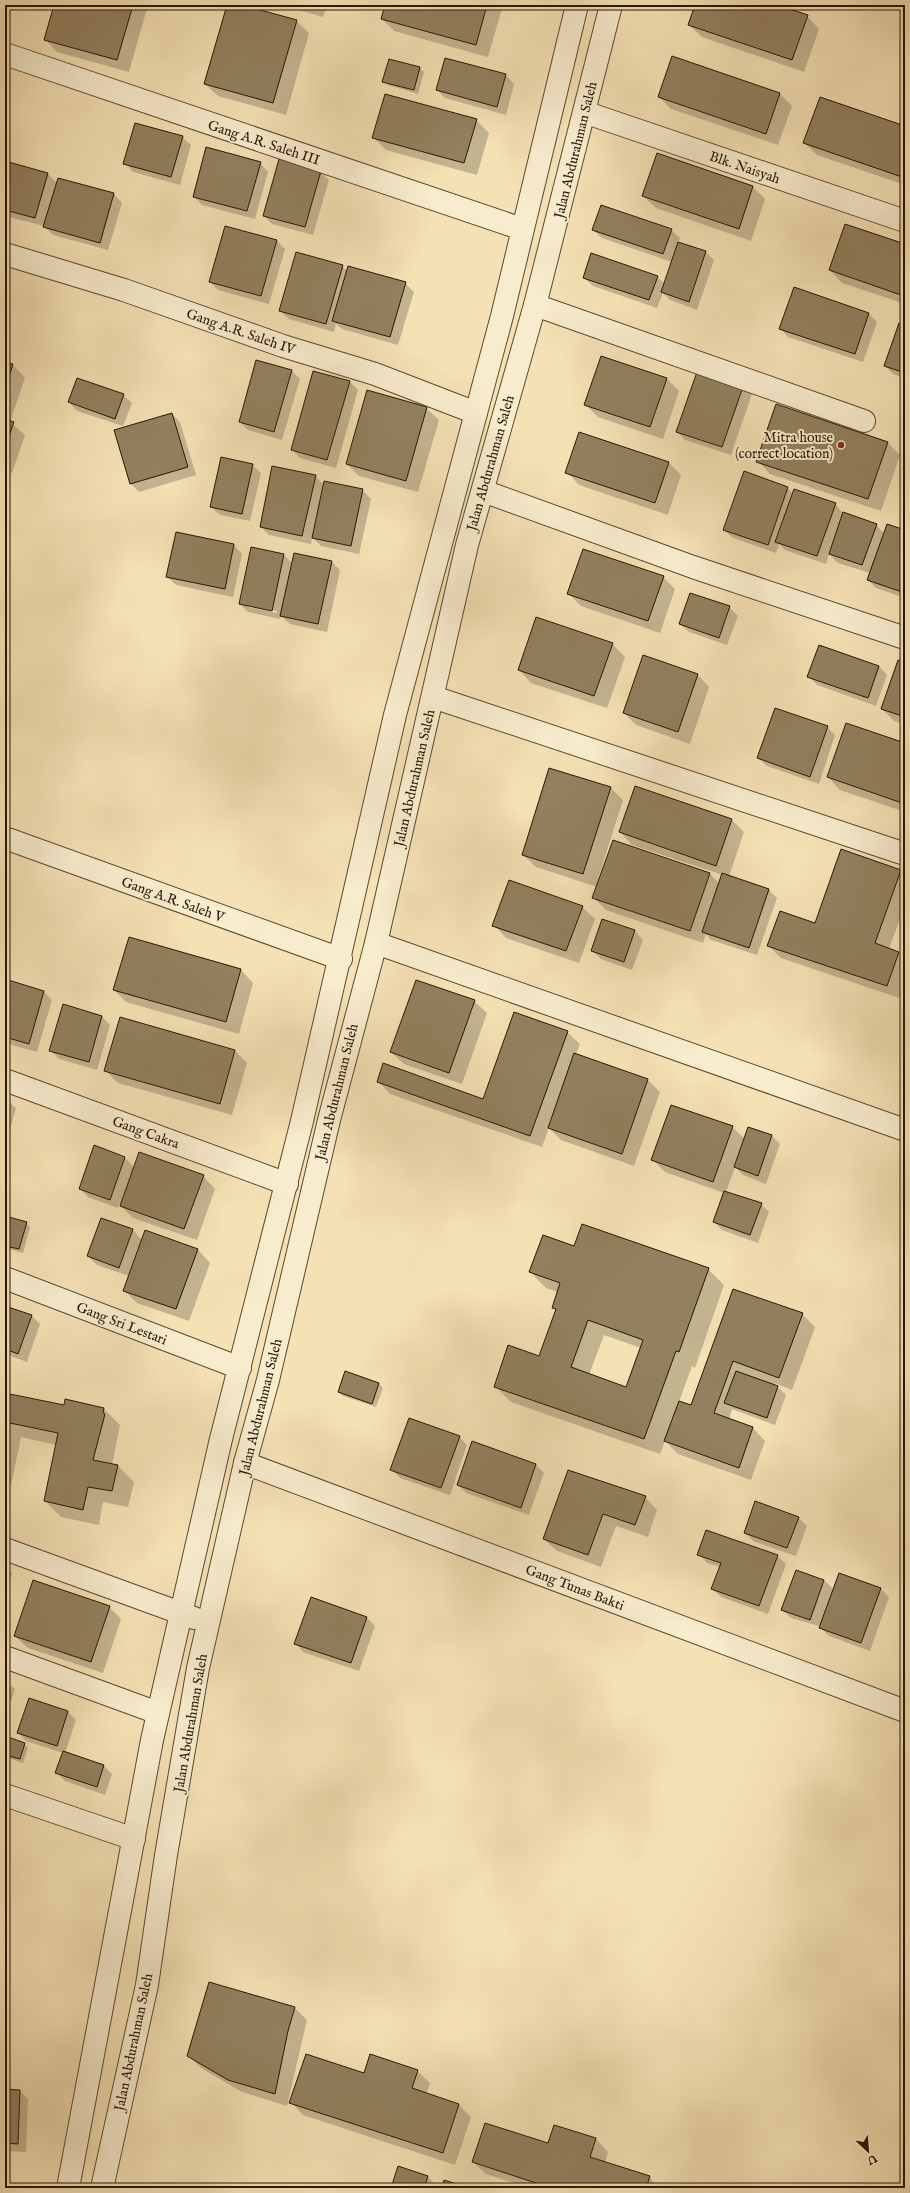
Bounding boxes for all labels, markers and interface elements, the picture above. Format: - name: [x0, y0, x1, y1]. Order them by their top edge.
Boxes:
- street label: Jalan Abdurahman Saleh: [550, 79, 602, 222]
- street label: Gang A.R. Saleh III: [205, 116, 322, 170]
- street label: Blk. Naisyah: [707, 147, 783, 189]
- street label: Gang A.R. Saleh IV: [184, 305, 298, 359]
- street label: Jalan Abdurahman Saleh: [462, 393, 519, 535]
- place label: Mitra house (correct location): [735, 429, 834, 463]
- marker: Mitra house (correct location): [836, 440, 846, 450]
- street label: Jalan Abdurahman Saleh: [390, 707, 440, 851]
- street label: Gang A.R. Saleh V: [119, 873, 227, 927]
- street label: Jalan Abdurahman Saleh: [311, 1021, 363, 1164]
- street label: Gang Cakra: [110, 1113, 183, 1154]
- street label: Gang Sri Lestari: [74, 1298, 170, 1350]
- street label: Jalan Abdurahman Saleh: [235, 1336, 287, 1479]
- street label: Gang Tunas Bakti: [523, 1561, 627, 1615]
- street label: Jalan Abdurahman Saleh: [170, 1652, 212, 1796]
- street label: Jalan Abdurahman Saleh: [110, 1971, 157, 2115]
- north arrow: [848, 2131, 888, 2171]
- text: U: [864, 2150, 880, 2168]

